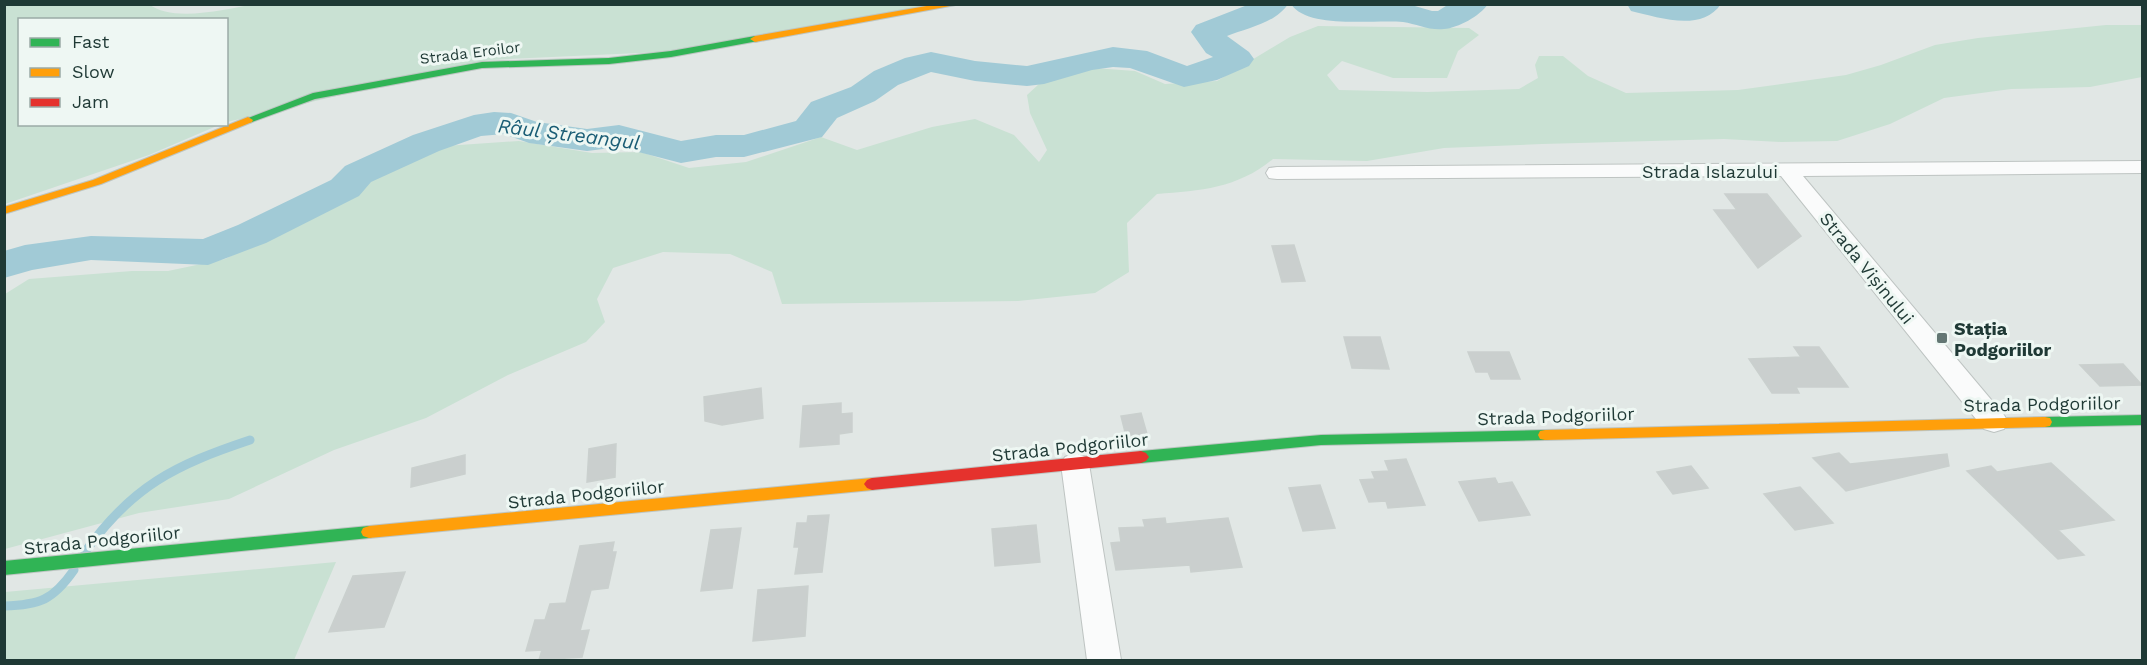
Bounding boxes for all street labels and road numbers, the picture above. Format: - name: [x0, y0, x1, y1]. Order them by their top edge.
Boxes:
- street label: Strada Eroilor: [419, 38, 521, 68]
- street label: Strada Islazului: [1642, 161, 1778, 182]
- street label: Strada Vișinului: [1816, 208, 1918, 328]
- street label: Strada Podgoriilor: [1963, 392, 2121, 416]
- street label: Strada Podgoriilor: [1477, 403, 1635, 429]
- street label: Strada Podgoriilor: [991, 428, 1149, 466]
- street label: Strada Podgoriilor: [507, 475, 665, 513]
- street label: Strada Podgoriilor: [23, 521, 181, 559]

